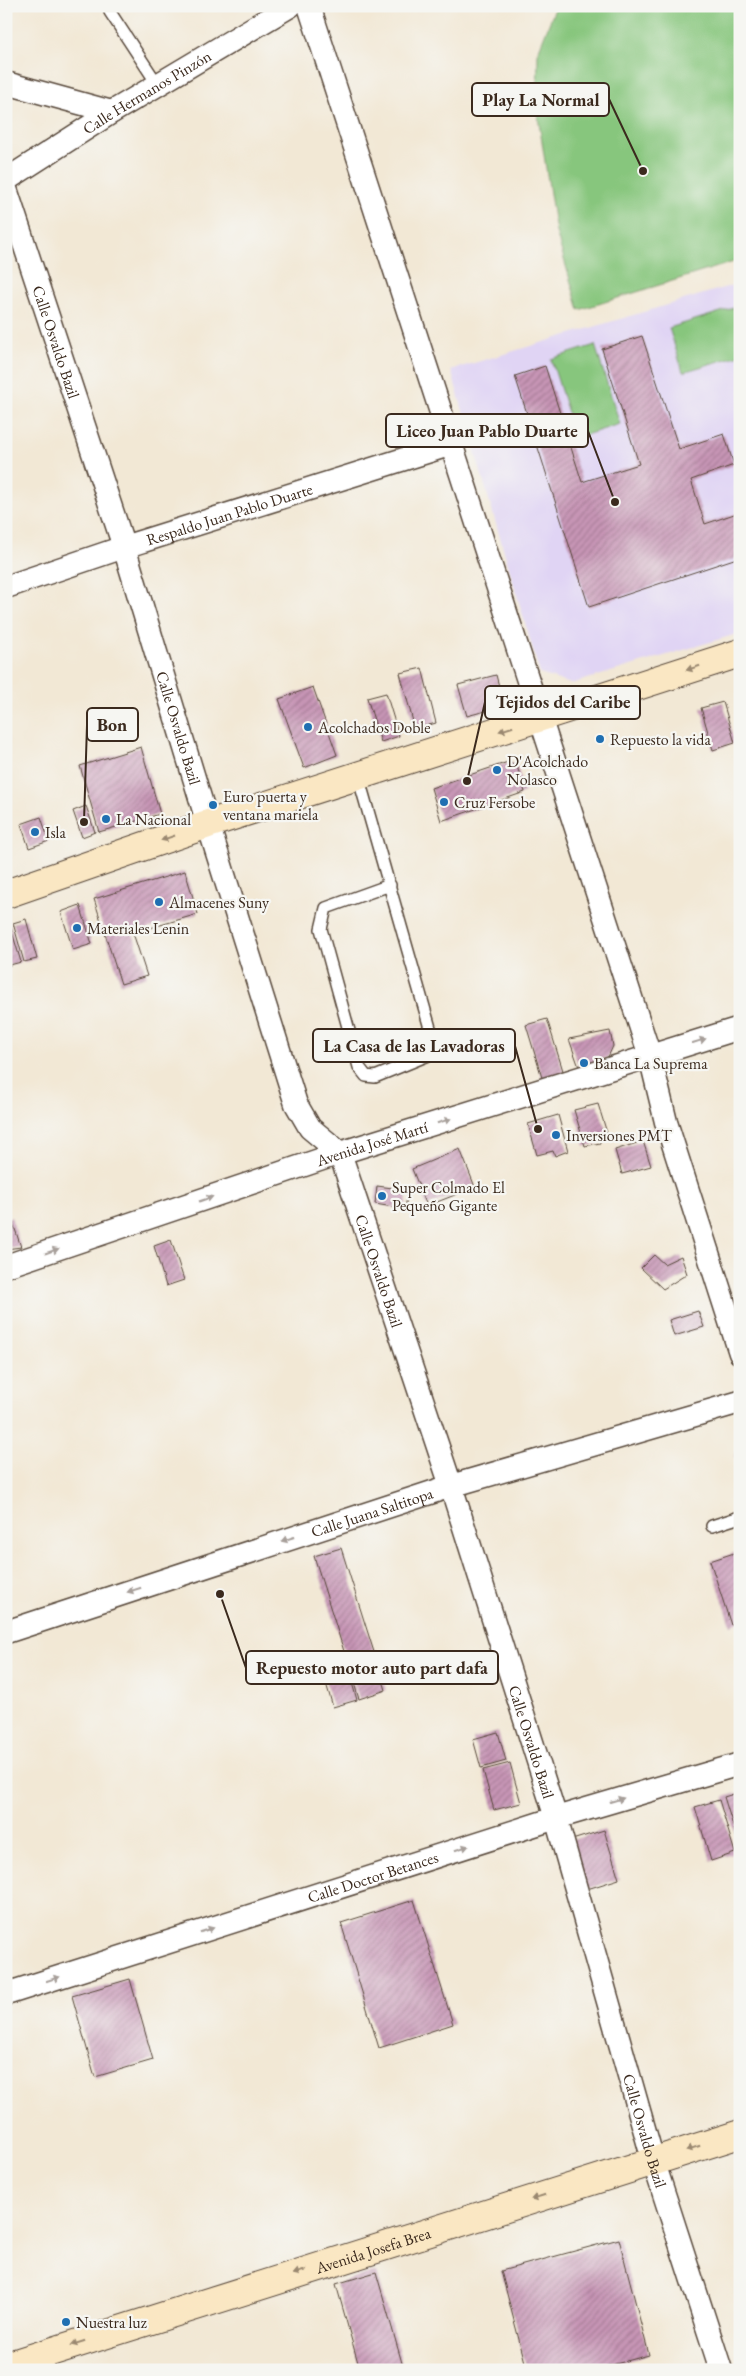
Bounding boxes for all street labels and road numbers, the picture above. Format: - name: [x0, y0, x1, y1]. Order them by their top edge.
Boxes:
- street label: Calle Hermanos Pinzón: [79, 45, 216, 139]
- street label: Calle Osvaldo Bazil: [28, 283, 84, 401]
- street label: Respaldo Juan Pablo Duarte: [144, 478, 315, 550]
- street label: Calle Osvaldo Bazil: [151, 669, 206, 788]
- street label: Avenida José Martí: [313, 1116, 430, 1172]
- street label: Calle Osvaldo Bazil: [350, 1212, 407, 1330]
- street label: Calle Juana Saltitopa: [308, 1482, 436, 1542]
- street label: Calle Osvaldo Bazil: [504, 1683, 559, 1801]
- street label: Calle Doctor Betances: [305, 1846, 441, 1908]
- street label: Calle Osvaldo Bazil: [618, 2071, 671, 2191]
- street label: Avenida Josefa Brea: [312, 2222, 434, 2279]

